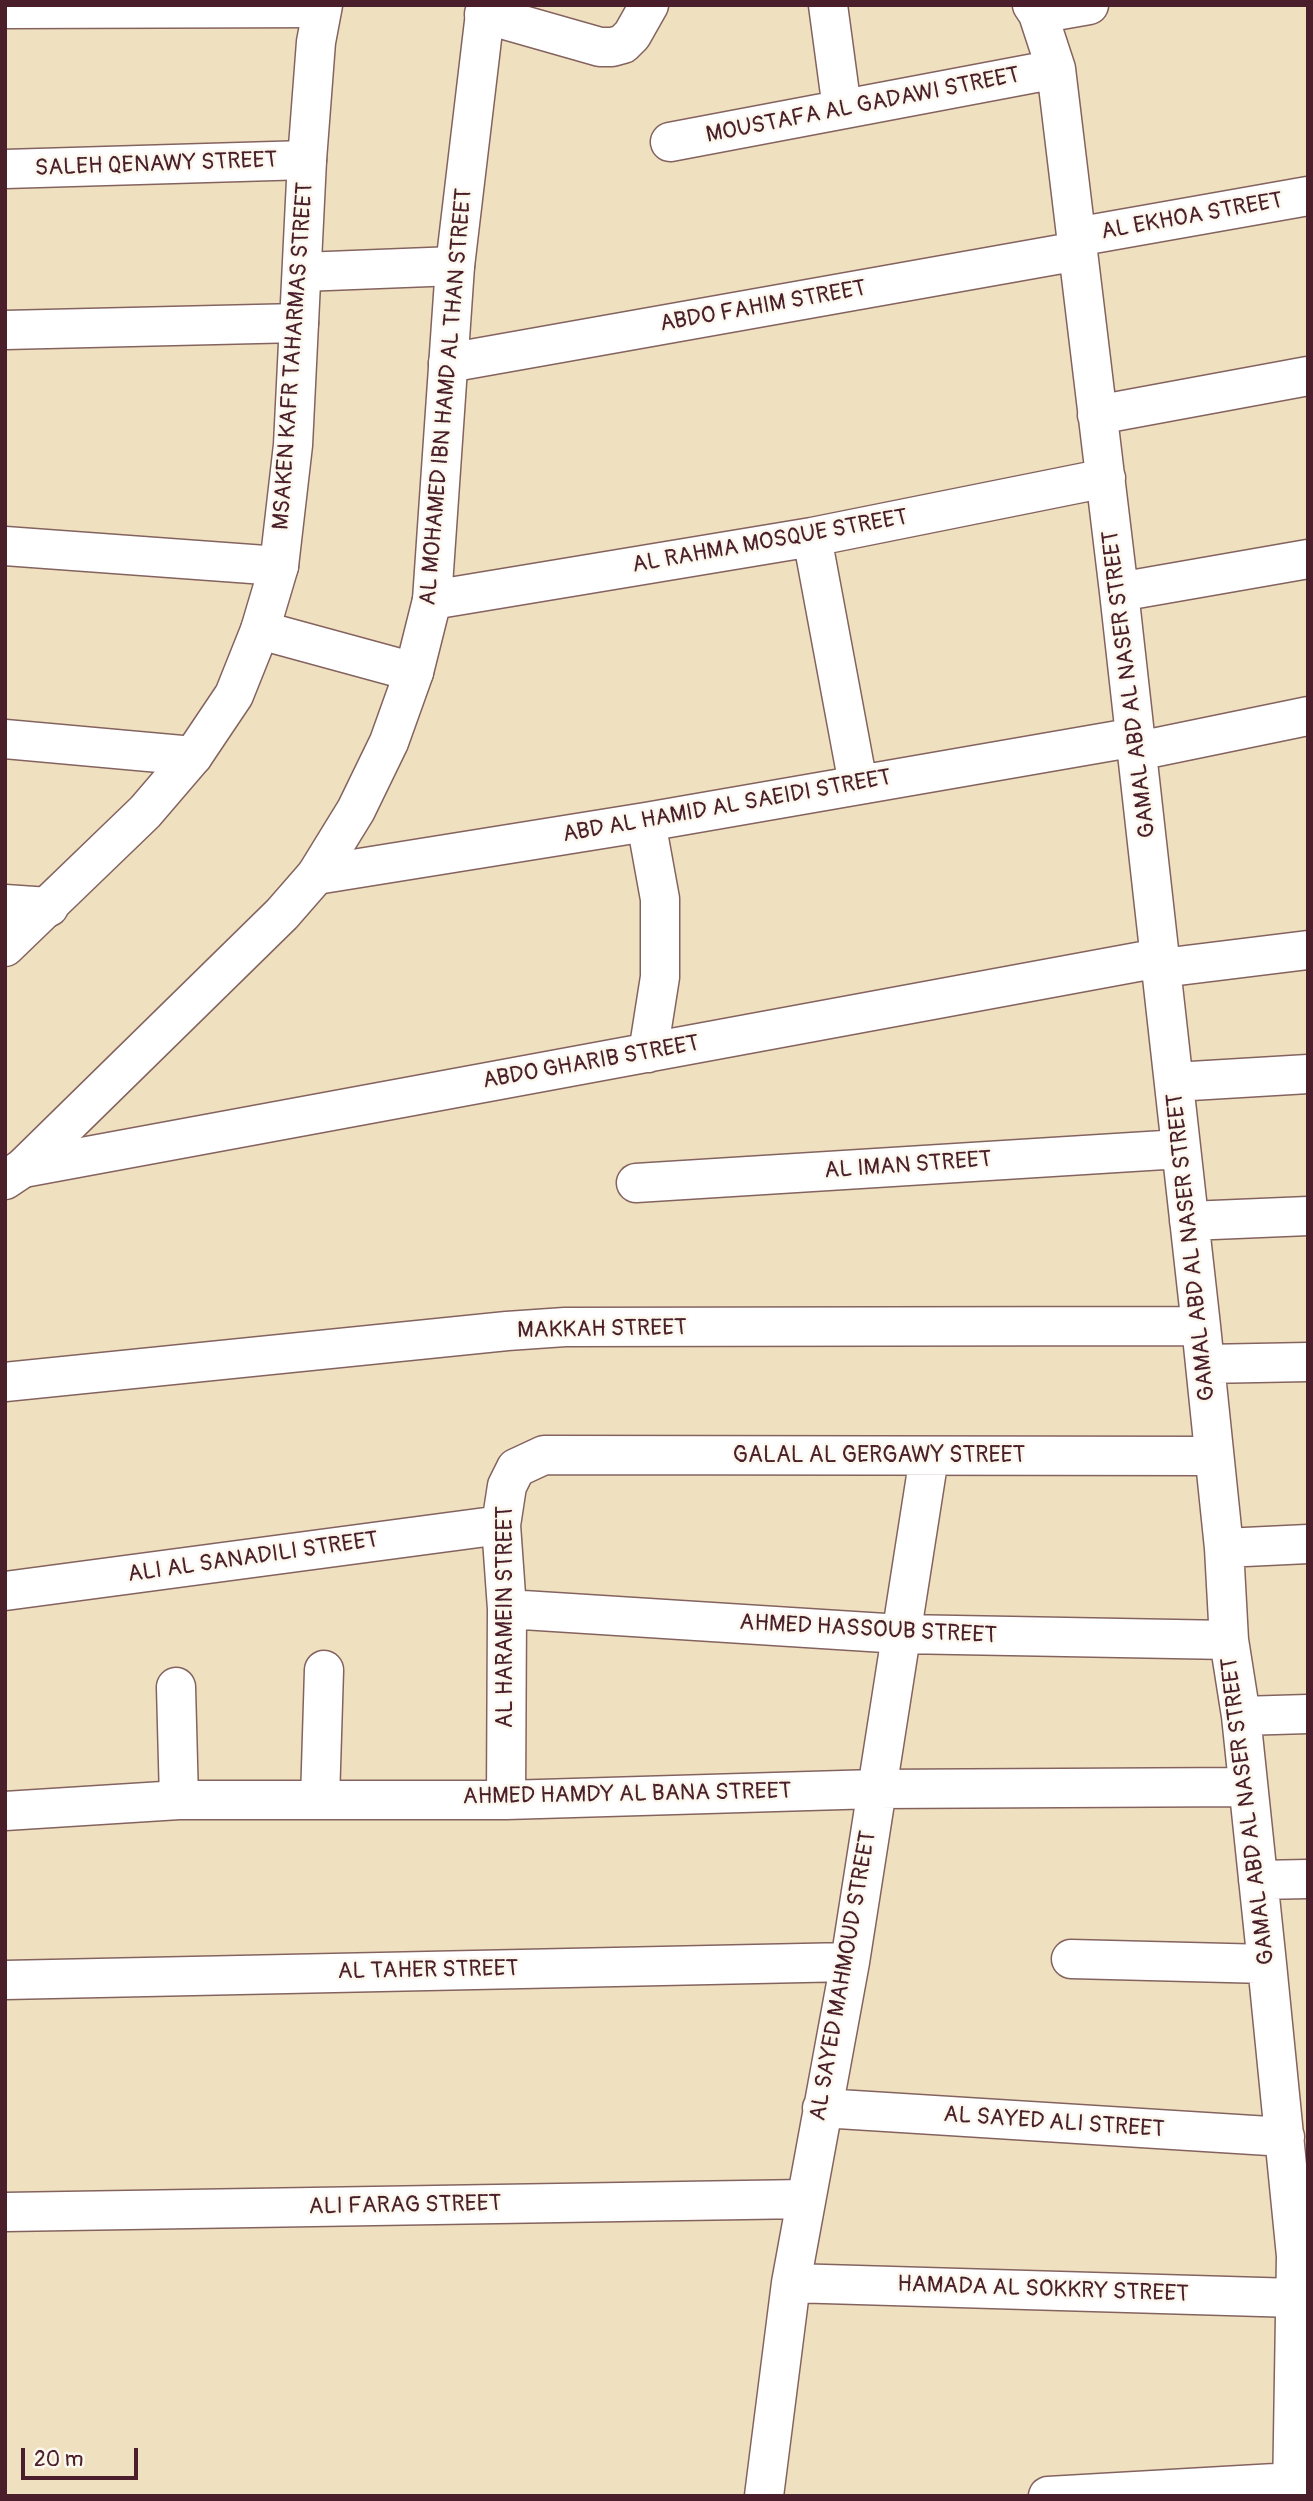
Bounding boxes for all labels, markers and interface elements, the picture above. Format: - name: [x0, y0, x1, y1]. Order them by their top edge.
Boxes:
- street label: MOUSTAFA AL GADAWI STREET: [704, 62, 1022, 150]
- street label: SALEH QENAWY STREET: [34, 147, 278, 183]
- street label: MSAKEN KAFR TAHARMAS STREET: [268, 181, 320, 531]
- street label: AL MOHAMED IBN HAMD AL THAN STREET: [415, 187, 479, 607]
- street label: AL EKHOA STREET: [1099, 187, 1285, 247]
- street label: ABDO FAHIM STREET: [658, 275, 868, 339]
- street label: AL RAHMA MOSQUE STREET: [630, 504, 910, 580]
- street label: GAMAL ABD AL NASER STREET: [1097, 529, 1163, 839]
- street label: ABD AL HAMID AL SAEIDI STREET: [560, 764, 894, 850]
- street label: ABDO GHARIB STREET: [480, 1030, 702, 1096]
- street label: GAMAL ABD AL NASER STREET: [1162, 1092, 1222, 1402]
- street label: AL IMAN STREET: [823, 1146, 993, 1186]
- street label: MAKKAH STREET: [517, 1315, 687, 1345]
- street label: GALAL AL GERGAWY STREET: [733, 1442, 1025, 1470]
- street label: AL HARAMEIN STREET: [492, 1506, 520, 1728]
- street label: ALI AL SANADILI STREET: [126, 1527, 380, 1589]
- street label: AHMED HASSOUB STREET: [739, 1609, 997, 1651]
- street label: GAMAL ABD AL NASER STREET: [1216, 1656, 1282, 1966]
- street label: AHMED HAMDY AL BANA STREET: [462, 1778, 792, 1812]
- street label: AL SAYED MAHMOUD STREET: [805, 1829, 883, 2123]
- street label: AL TAHER STREET: [337, 1956, 519, 1986]
- street label: AL SAYED ALI STREET: [943, 2102, 1165, 2144]
- street label: ALI FARAG STREET: [308, 2191, 502, 2221]
- street label: HAMADA AL SOKKRY STREET: [897, 2271, 1189, 2309]
- scale bar: [24, 2434, 142, 2478]
- text: 20 m: [34, 2446, 83, 2473]

